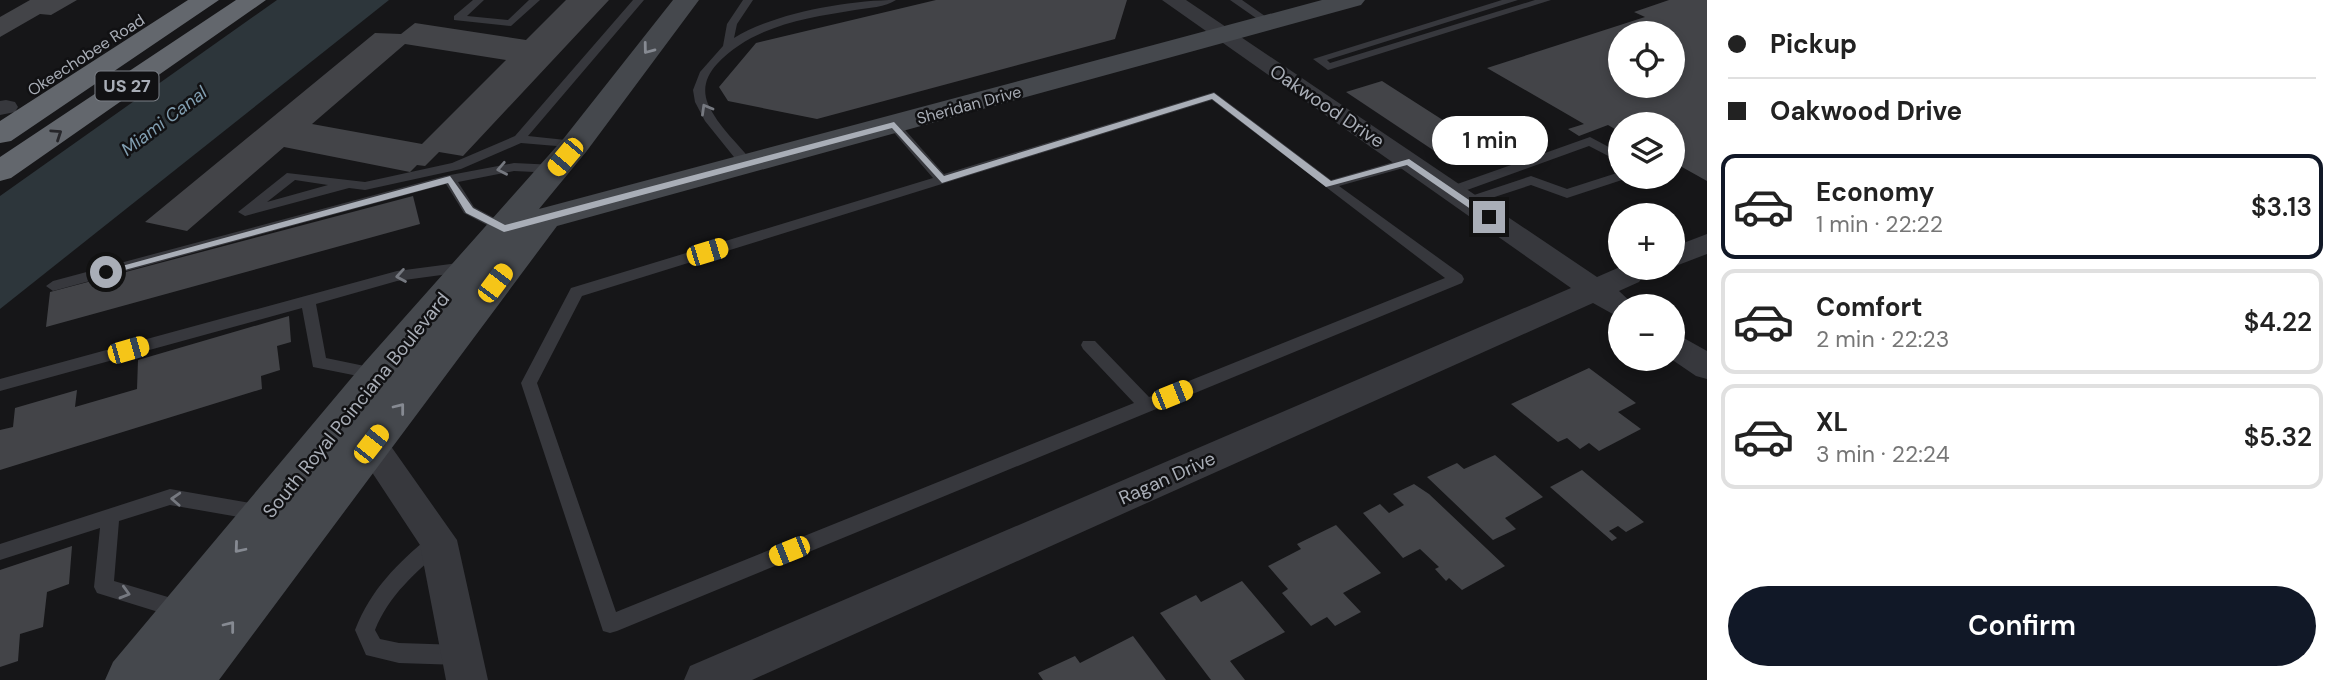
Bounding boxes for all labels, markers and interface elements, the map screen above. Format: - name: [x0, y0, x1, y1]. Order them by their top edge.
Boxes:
- street label: Okeechobee Road: [23, 9, 149, 101]
- map controls: [1608, 21, 1685, 371]
- button: locate: [1608, 21, 1685, 98]
- text: Pickup: [1770, 27, 1857, 61]
- one-way arrow: [644, 41, 657, 54]
- street label: Oakwood Drive: [1265, 58, 1389, 154]
- road number: US 27: [96, 72, 158, 100]
- water label: Miami Canal: [116, 80, 213, 161]
- street label: Sheridan Drive: [914, 81, 1024, 129]
- text: Oakwood Drive: [1770, 94, 1962, 128]
- one-way arrow: [701, 104, 714, 117]
- button: layers: [1608, 112, 1685, 189]
- callout: 1 min: [1431, 116, 1547, 164]
- text: 1 min: [1463, 125, 1517, 155]
- one-way arrow: [49, 129, 62, 142]
- car: [544, 134, 587, 180]
- one-way arrow: [496, 161, 508, 176]
- icon: car: [1732, 175, 1795, 238]
- text: Economy: [1816, 175, 1934, 209]
- text: $3.13: [2251, 190, 2312, 224]
- route end: [1473, 201, 1505, 233]
- button: +: [1608, 203, 1685, 280]
- text: 1 min · 22:22: [1816, 209, 1943, 239]
- car: [684, 236, 731, 268]
- route start: [90, 256, 122, 288]
- car: [474, 260, 517, 306]
- one-way arrow: [395, 268, 407, 283]
- street label: South Royal Poinciana Boulevard: [257, 287, 455, 523]
- icon: car: [1732, 290, 1795, 353]
- text: Comfort: [1816, 290, 1922, 324]
- button: −: [1608, 294, 1685, 371]
- text: $4.22: [2244, 305, 2312, 339]
- text: 2 min · 22:23: [1816, 324, 1949, 354]
- car: [105, 334, 152, 366]
- car: [1149, 377, 1196, 413]
- one-way arrow: [391, 403, 404, 415]
- icon: car: [1732, 405, 1795, 468]
- text: XL: [1816, 405, 1848, 439]
- text: $5.32: [2244, 420, 2312, 454]
- car: [350, 421, 393, 467]
- text: 3 min · 22:24: [1816, 439, 1950, 469]
- street label: Ragan Drive: [1115, 446, 1219, 510]
- one-way arrow: [170, 492, 181, 507]
- car: [766, 533, 813, 569]
- one-way arrow: [235, 540, 248, 552]
- one-way arrow: [119, 585, 131, 600]
- button: Confirm: [1728, 586, 2316, 666]
- one-way arrow: [222, 621, 234, 634]

